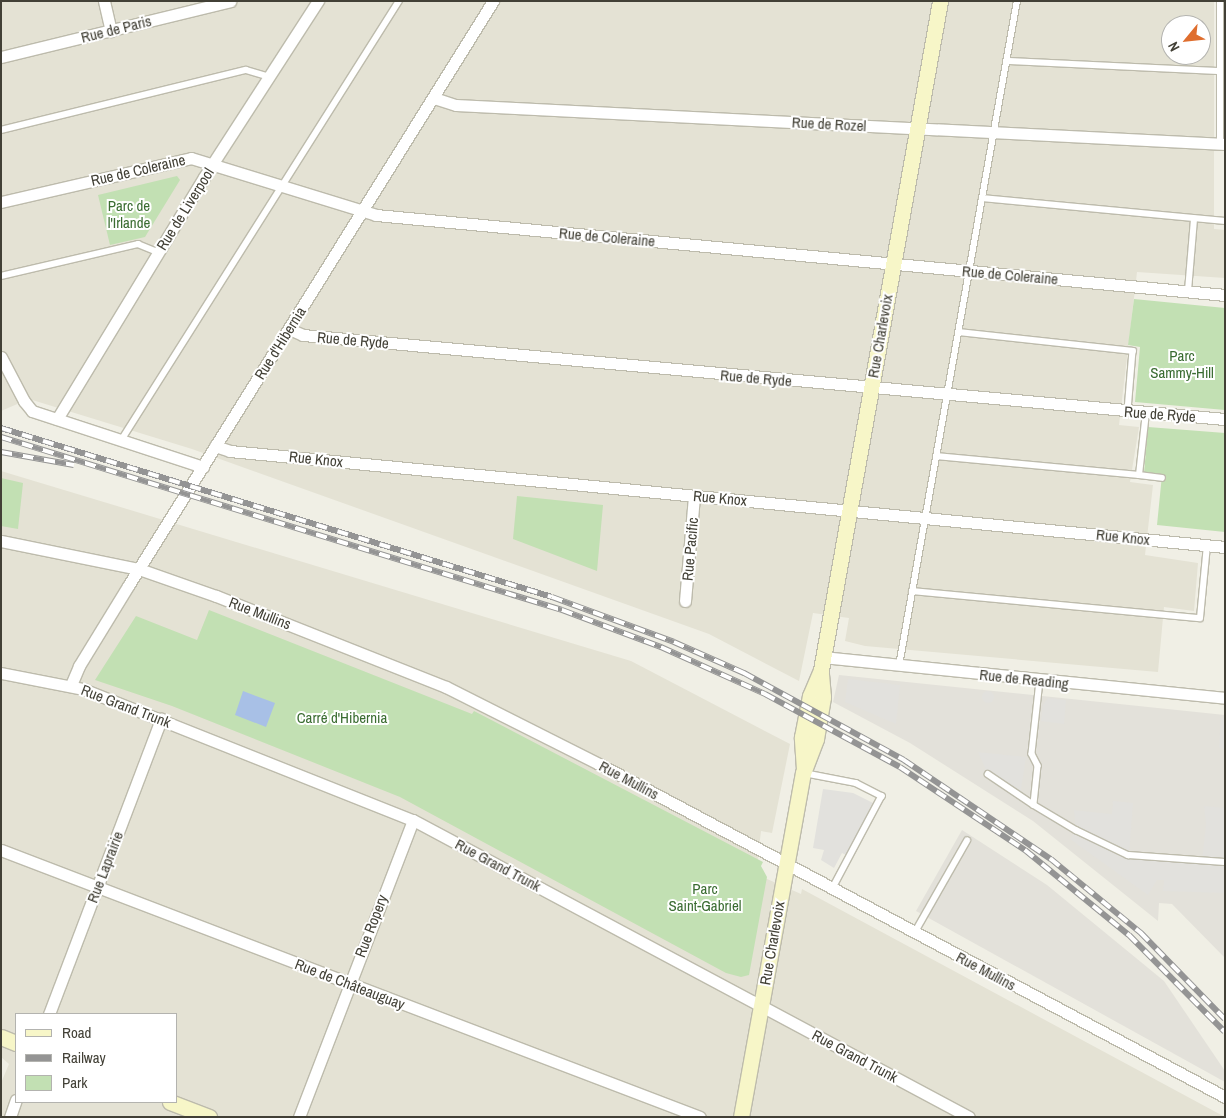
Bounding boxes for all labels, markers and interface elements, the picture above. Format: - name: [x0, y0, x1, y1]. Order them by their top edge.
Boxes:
- street label: Rue de Paris: [79, 12, 153, 46]
- north arrow: [1161, 15, 1211, 65]
- text: N: [1164, 39, 1184, 54]
- street label: Rue de Rozel: [791, 113, 867, 135]
- street label: Rue de Coleraine: [89, 150, 187, 190]
- street label: Rue de Liverpool: [153, 165, 217, 253]
- park label: Parc de l'Irlande: [108, 196, 150, 231]
- street label: Rue de Coleraine: [558, 224, 656, 250]
- street label: Rue de Coleraine: [961, 262, 1059, 288]
- street label: Rue Charlevoix: [864, 293, 896, 379]
- street label: Rue d'Hibernia: [251, 303, 309, 383]
- street label: Rue de Ryde: [316, 328, 390, 352]
- park label: Parc Sammy-Hill: [1150, 346, 1214, 381]
- street label: Rue de Ryde: [719, 366, 793, 390]
- street label: Rue de Ryde: [1124, 403, 1196, 425]
- street label: Rue Knox: [288, 447, 344, 471]
- street label: Rue Knox: [692, 487, 748, 509]
- street label: Rue Pacific: [678, 517, 702, 581]
- street label: Rue Knox: [1095, 525, 1151, 549]
- street label: Rue Mullins: [226, 593, 294, 633]
- street label: Rue de Reading: [979, 665, 1069, 693]
- street label: Rue Grand Trunk: [79, 681, 173, 731]
- park label: Carré d'Hibernia: [297, 709, 387, 727]
- street label: Rue Mullins: [596, 757, 662, 803]
- street label: Rue Laprairie: [83, 829, 127, 905]
- street label: Rue Grand Trunk: [452, 835, 544, 895]
- park label: Parc Saint-Gabriel: [668, 879, 742, 914]
- street label: Rue Ropery: [351, 892, 391, 960]
- street label: Rue Charlevoix: [756, 900, 788, 986]
- street label: Rue Mullins: [953, 948, 1019, 994]
- street label: Rue de Châteauguay: [293, 955, 407, 1013]
- legend: [15, 1013, 178, 1103]
- text: Road: [62, 1022, 91, 1043]
- street label: Rue Grand Trunk: [809, 1026, 901, 1086]
- text: Railway: [62, 1047, 106, 1068]
- text: Park: [62, 1072, 87, 1093]

